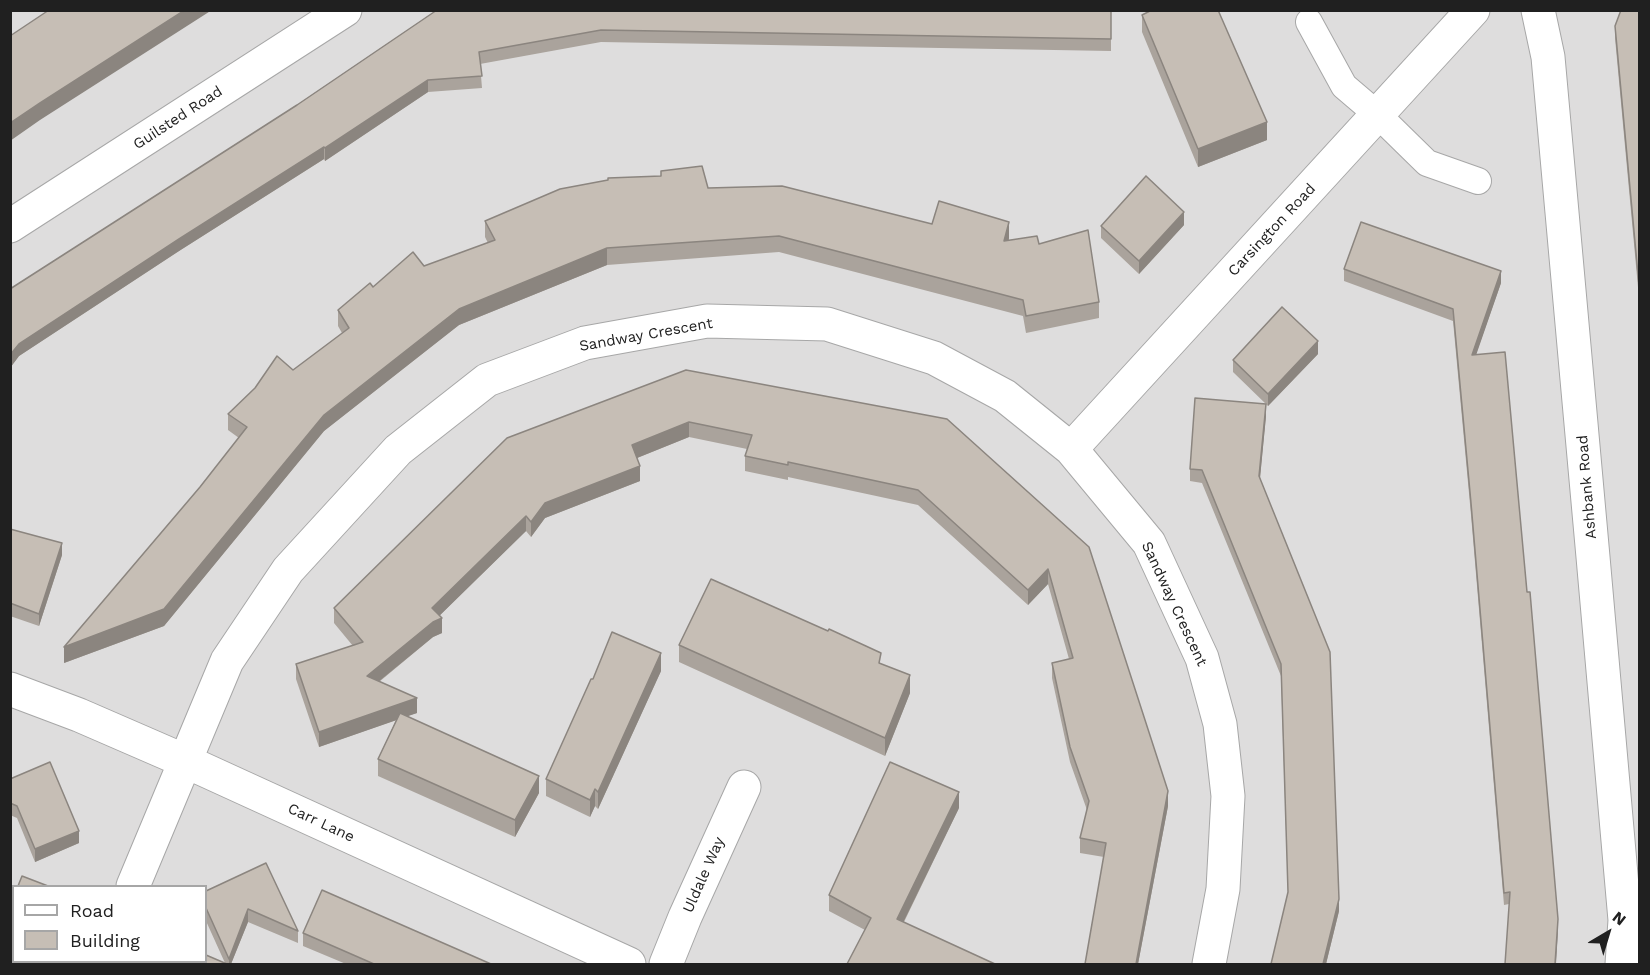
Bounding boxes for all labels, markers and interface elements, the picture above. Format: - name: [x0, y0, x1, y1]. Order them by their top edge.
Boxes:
- street label: Guilsted Road: [130, 82, 226, 154]
- street label: Carsington Road: [1224, 180, 1320, 280]
- street label: Sandway Crescent: [578, 314, 714, 356]
- street label: Ashbank Road: [1573, 434, 1601, 540]
- street label: Sandway Crescent: [1137, 539, 1211, 669]
- street label: Carr Lane: [285, 800, 357, 846]
- street label: Uldale Way: [679, 834, 729, 916]
- legend: [12, 885, 207, 963]
- text: Road: [70, 900, 114, 921]
- north arrow: [1578, 903, 1638, 963]
- text: N: [1609, 907, 1630, 930]
- text: Building: [70, 930, 140, 951]

